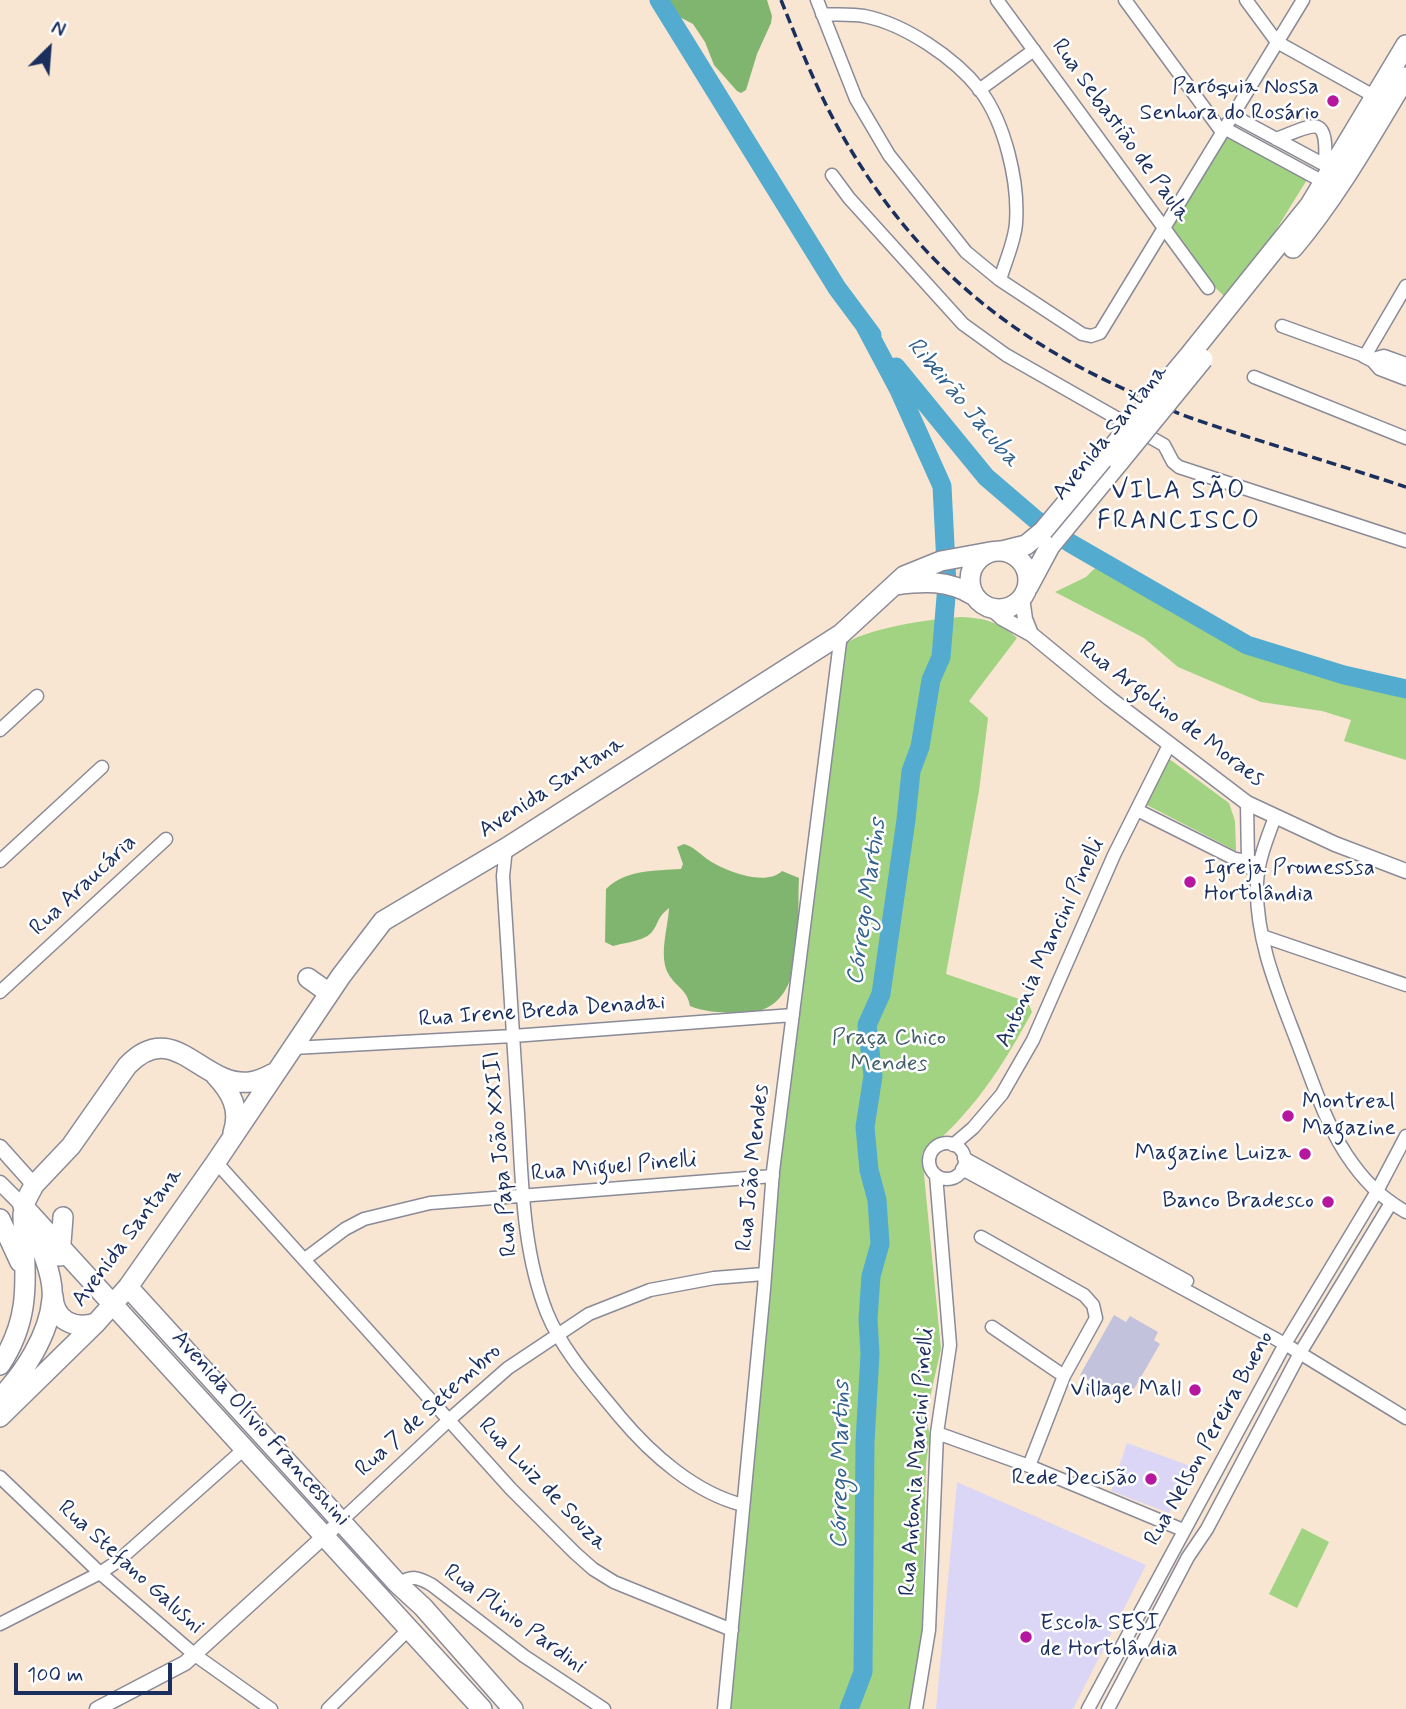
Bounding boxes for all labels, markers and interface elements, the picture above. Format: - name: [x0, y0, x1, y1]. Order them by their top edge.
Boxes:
- north arrow: [14, 14, 84, 84]
- text: N: [47, 16, 69, 44]
- street label: Rua Sebastião de Paula: [1044, 34, 1196, 228]
- place label: Paróquia Nossa Senhora do Rosário: [1140, 74, 1319, 128]
- marker: Paróquia Nossa Senhora do Rosário: [1325, 93, 1341, 109]
- water label: Ribeirão Jacuba: [899, 332, 1025, 474]
- street label: Avenida Santana: [1048, 359, 1174, 507]
- district label: VILA SÃO FRANCISCO: [1100, 477, 1258, 538]
- street label: Rua Argolino de Moraes: [1073, 636, 1269, 794]
- street label: Avenida Santana: [474, 731, 630, 845]
- water label: Córrego Martins: [842, 817, 894, 987]
- street label: Rua Araucária: [25, 829, 143, 943]
- street label: Antonia Mancini Pinelli: [990, 834, 1112, 1052]
- place label: Igreja Promesssa Hortolândia: [1204, 855, 1375, 909]
- marker: Igreja Promesssa Hortolândia: [1182, 874, 1198, 890]
- street label: Rua Irene Breda Denadai: [418, 990, 666, 1034]
- park label: Praça Chico Mendes: [832, 1025, 946, 1079]
- street label: Rua Papa João XXIII: [479, 1050, 525, 1258]
- street label: Rua João Mendes: [731, 1083, 777, 1253]
- place label: Montreal Magazine: [1302, 1089, 1396, 1143]
- marker: Montreal Magazine: [1280, 1108, 1296, 1124]
- place label: Magazine Luiza: [1135, 1140, 1291, 1168]
- marker: Magazine Luiza: [1297, 1146, 1313, 1162]
- street label: Rua Miguel Pinelli: [530, 1147, 698, 1189]
- street label: Avenida Santana: [67, 1163, 189, 1313]
- place label: Banco Bradesco: [1162, 1188, 1314, 1216]
- marker: Banco Bradesco: [1320, 1194, 1336, 1210]
- street label: Avenida Olívio Franceshini: [165, 1325, 355, 1533]
- street label: Rua Antonia Mancini Pinelli: [895, 1327, 941, 1597]
- street label: Rua Nelson Pereira Bueno: [1139, 1327, 1281, 1551]
- street label: Rua 7 de Setembro: [350, 1338, 508, 1484]
- place label: Village Mall: [1070, 1376, 1181, 1404]
- water label: Córrego Martins: [826, 1381, 858, 1549]
- marker: Village Mall: [1187, 1382, 1203, 1398]
- street label: Rua Luiz de Souza: [471, 1413, 613, 1557]
- place label: Rede Decisão: [1011, 1465, 1137, 1493]
- marker: Rede Decisão: [1143, 1471, 1159, 1487]
- street label: Rua Stefano Galusni: [51, 1495, 209, 1641]
- street label: Rua Plinio Pardini: [438, 1559, 590, 1681]
- place label: Escola SESI de Hortolândia: [1040, 1610, 1178, 1664]
- marker: Escola SESI de Hortolândia: [1018, 1629, 1034, 1645]
- scale bar: [18, 1650, 175, 1694]
- text: 100 m: [27, 1661, 83, 1689]

